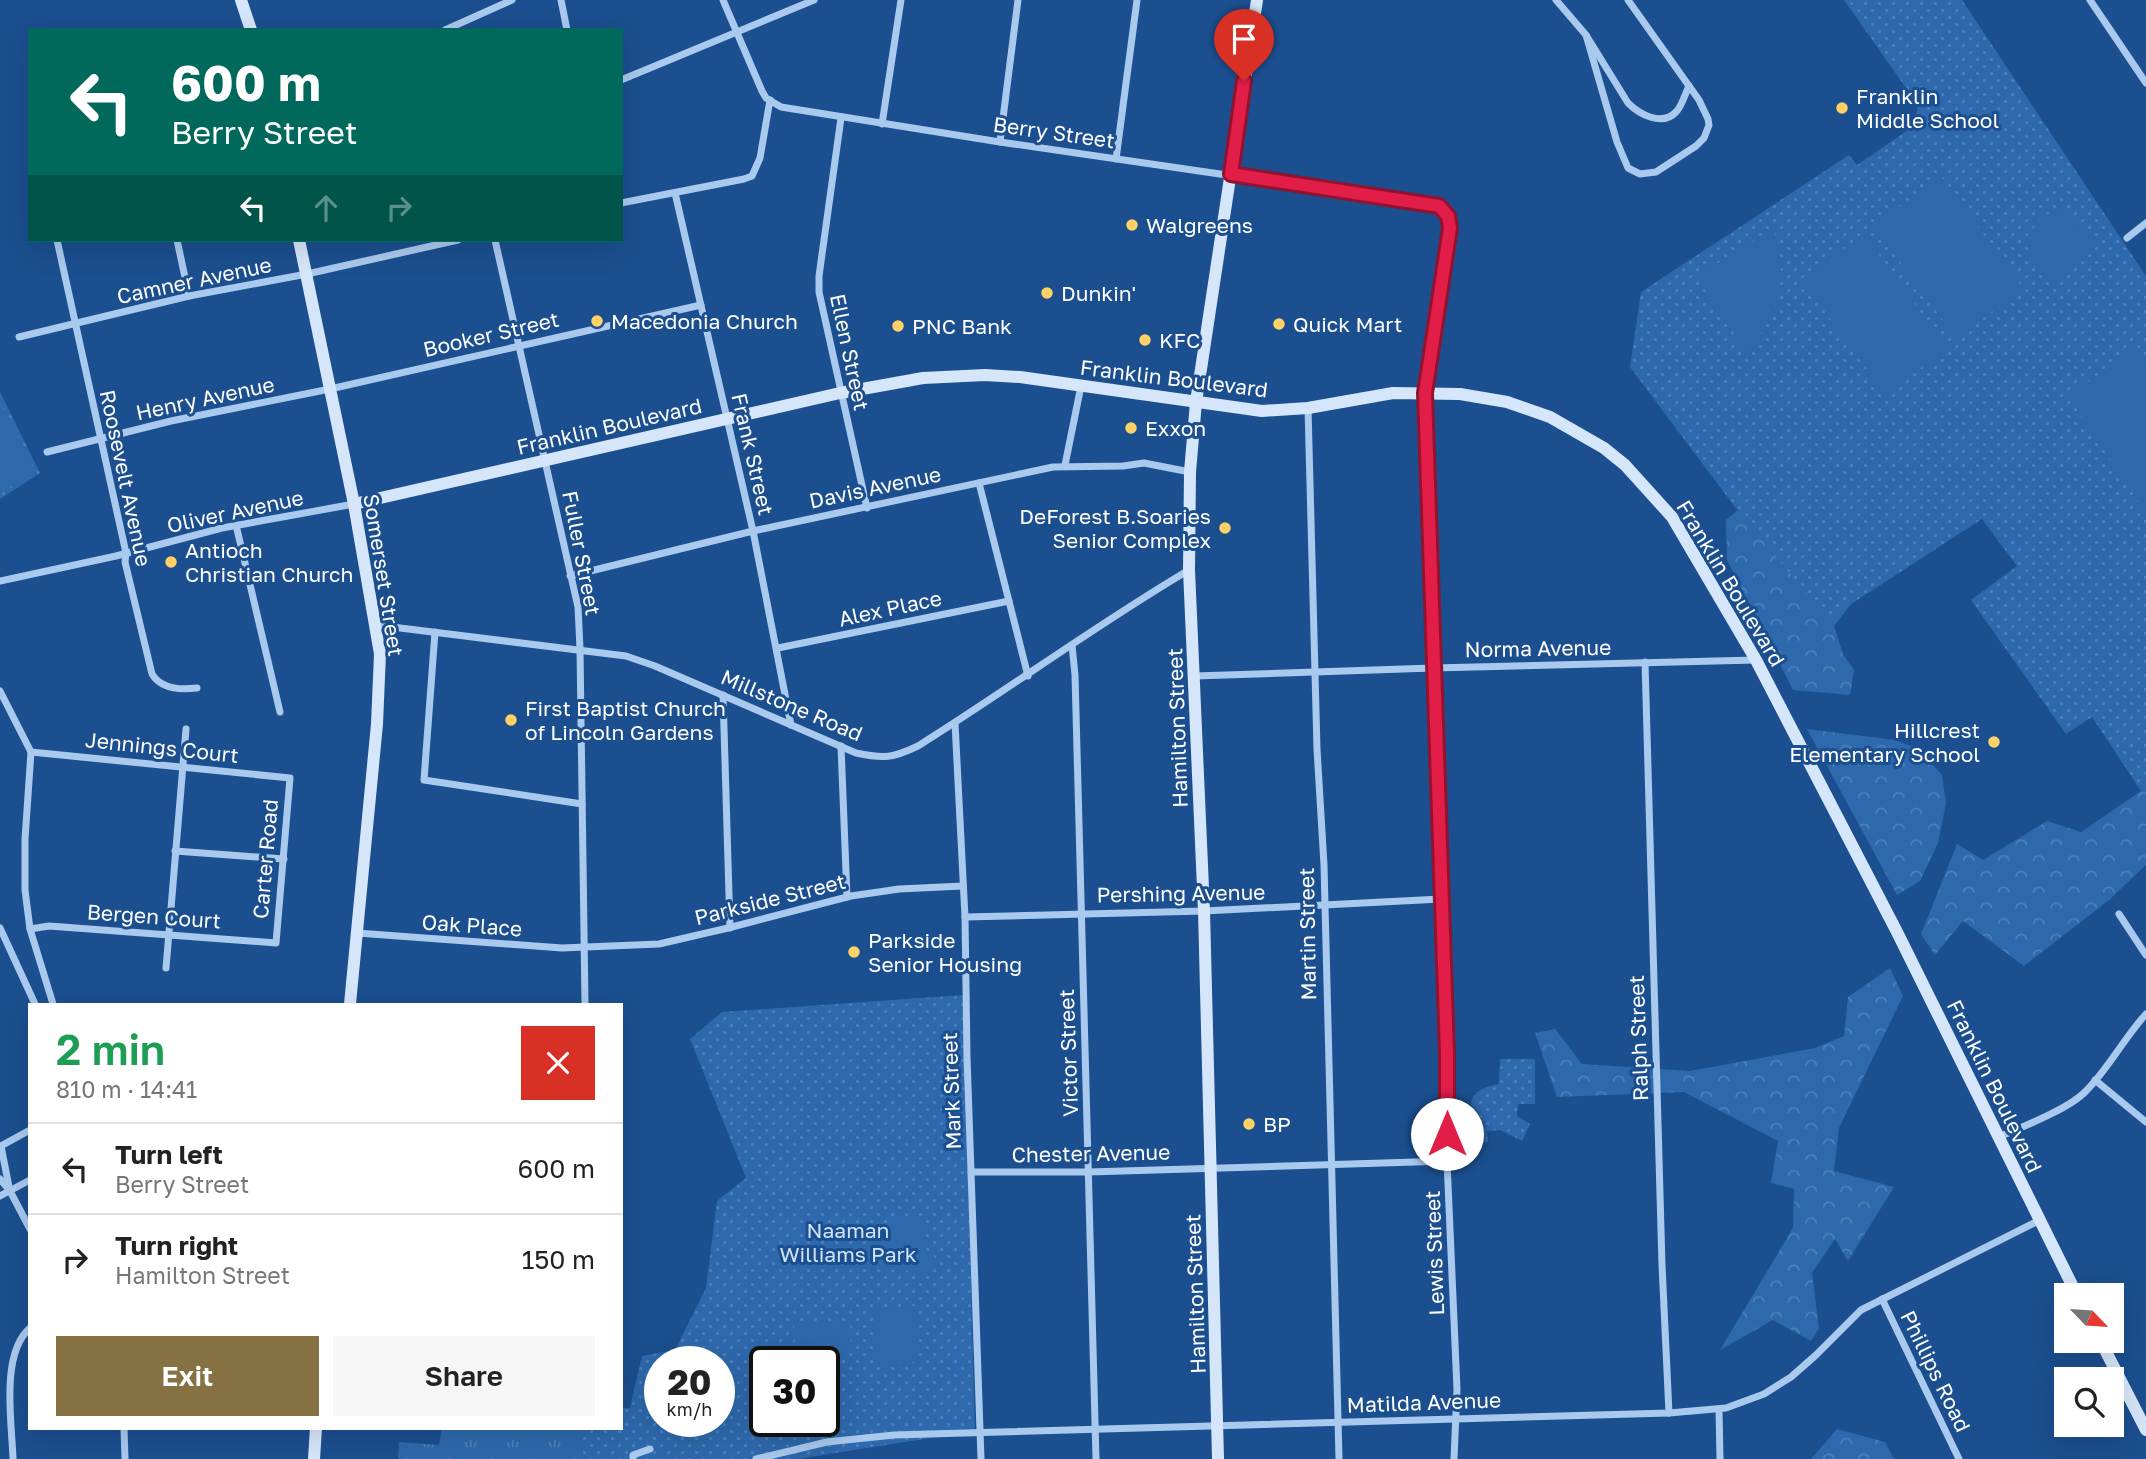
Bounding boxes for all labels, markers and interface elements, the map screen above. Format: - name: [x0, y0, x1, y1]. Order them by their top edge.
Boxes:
- pin: [1214, 9, 1274, 81]
- icon: arrive: [1225, 20, 1263, 58]
- text: 600 m: [171, 53, 321, 112]
- icon: left: [56, 56, 147, 147]
- place label: Franklin Middle School: [1856, 83, 1999, 133]
- marker: Franklin Middle School: [1834, 100, 1850, 116]
- street label: Berry Street: [992, 111, 1116, 153]
- text: Berry Street: [171, 113, 358, 151]
- icon: left: [234, 189, 272, 227]
- icon: ahead: [307, 189, 345, 227]
- icon: right: [380, 189, 418, 227]
- place label: Walgreens: [1146, 212, 1253, 238]
- marker: Walgreens: [1124, 217, 1140, 233]
- street label: Camner Avenue: [114, 251, 274, 309]
- place label: Dunkin': [1061, 280, 1136, 306]
- marker: Dunkin': [1039, 285, 1055, 301]
- street label: Ellen Street: [825, 291, 875, 413]
- street label: Booker Street: [421, 306, 561, 362]
- place label: Macedonia Church: [611, 308, 798, 334]
- place label: Quick Mart: [1293, 311, 1402, 337]
- marker: Macedonia Church: [589, 313, 605, 329]
- place label: PNC Bank: [912, 313, 1012, 339]
- marker: Quick Mart: [1271, 316, 1287, 332]
- marker: PNC Bank: [890, 318, 906, 334]
- place label: KFC: [1159, 327, 1200, 353]
- marker: KFC: [1137, 332, 1153, 348]
- street label: Franklin Boulevard: [1079, 354, 1269, 402]
- street label: Henry Avenue: [133, 371, 277, 425]
- street label: Roosevelt Avenue: [95, 387, 157, 569]
- street label: Frank Street: [726, 390, 780, 518]
- street label: Franklin Boulevard: [514, 392, 704, 460]
- place label: Exxon: [1145, 415, 1206, 441]
- marker: Exxon: [1123, 420, 1139, 436]
- street label: Davis Avenue: [807, 460, 943, 514]
- street label: Oliver Avenue: [164, 484, 306, 538]
- street label: Fuller Street: [557, 489, 607, 617]
- street label: Somerset Street: [358, 492, 410, 658]
- street label: Franklin Boulevard: [1671, 495, 1791, 671]
- place label: DeForest B.Soaries Senior Complex: [1019, 503, 1211, 553]
- marker: DeForest B.Soaries Senior Complex: [1217, 520, 1233, 536]
- place label: Antioch Christian Church: [185, 537, 353, 587]
- marker: Antioch Christian Church: [163, 554, 179, 570]
- street label: Alex Place: [836, 584, 944, 632]
- street label: Norma Avenue: [1464, 634, 1612, 662]
- street label: Hamilton Street: [1161, 648, 1193, 808]
- street label: Millstone Road: [717, 664, 867, 746]
- place label: First Baptist Church of Lincoln Gardens: [525, 695, 726, 745]
- marker: First Baptist Church of Lincoln Gardens: [503, 712, 519, 728]
- place label: Hillcrest Elementary School: [1789, 717, 1980, 767]
- street label: Jennings Court: [84, 726, 240, 768]
- marker: Hillcrest Elementary School: [1986, 734, 2002, 750]
- street label: Carter Road: [247, 798, 283, 920]
- street label: Martin Street: [1293, 867, 1321, 1001]
- street label: Parkside Street: [692, 868, 848, 930]
- street label: Pershing Avenue: [1096, 879, 1266, 907]
- street label: Bergen Court: [86, 898, 222, 934]
- street label: Oak Place: [421, 909, 523, 941]
- place label: Parkside Senior Housing: [868, 927, 1022, 977]
- marker: Parkside Senior Housing: [846, 944, 862, 960]
- street label: Ralph Street: [1623, 975, 1653, 1101]
- street label: Victor Street: [1053, 989, 1083, 1117]
- street label: Franklin Boulevard: [1942, 995, 2048, 1177]
- text: 2 min: [56, 1024, 165, 1074]
- button: close: [521, 1026, 595, 1100]
- street label: Mark Street: [936, 1032, 966, 1150]
- text: 810 m · 14:41: [56, 1075, 197, 1103]
- position arrow: [1410, 1097, 1484, 1171]
- place label: BP: [1263, 1111, 1291, 1137]
- marker: BP: [1241, 1116, 1257, 1132]
- text: Turn left: [115, 1139, 223, 1170]
- street label: Chester Avenue: [1011, 1139, 1171, 1167]
- icon: left: [56, 1150, 94, 1188]
- text: 600 m: [518, 1153, 595, 1184]
- text: Berry Street: [115, 1170, 249, 1198]
- street label: Lewis Street: [1419, 1190, 1449, 1316]
- street label: Hamilton Street: [1179, 1214, 1211, 1374]
- park label: Naaman Williams Park: [779, 1217, 917, 1267]
- text: Turn right: [115, 1230, 238, 1261]
- icon: right: [56, 1241, 94, 1279]
- text: 150 m: [522, 1244, 595, 1275]
- text: Hamilton Street: [115, 1261, 290, 1289]
- north arrow: [2054, 1283, 2124, 1353]
- map controls: [2054, 1283, 2124, 1437]
- street label: Phillips Road: [1895, 1306, 1977, 1436]
- button: Exit: [56, 1336, 319, 1416]
- button: Share: [333, 1336, 595, 1416]
- speed limit sign: 30: [749, 1346, 840, 1437]
- text: 20: [667, 1361, 712, 1403]
- button: search: [2054, 1367, 2124, 1437]
- street label: Matilda Avenue: [1346, 1386, 1502, 1418]
- text: km/h: [667, 1398, 712, 1420]

